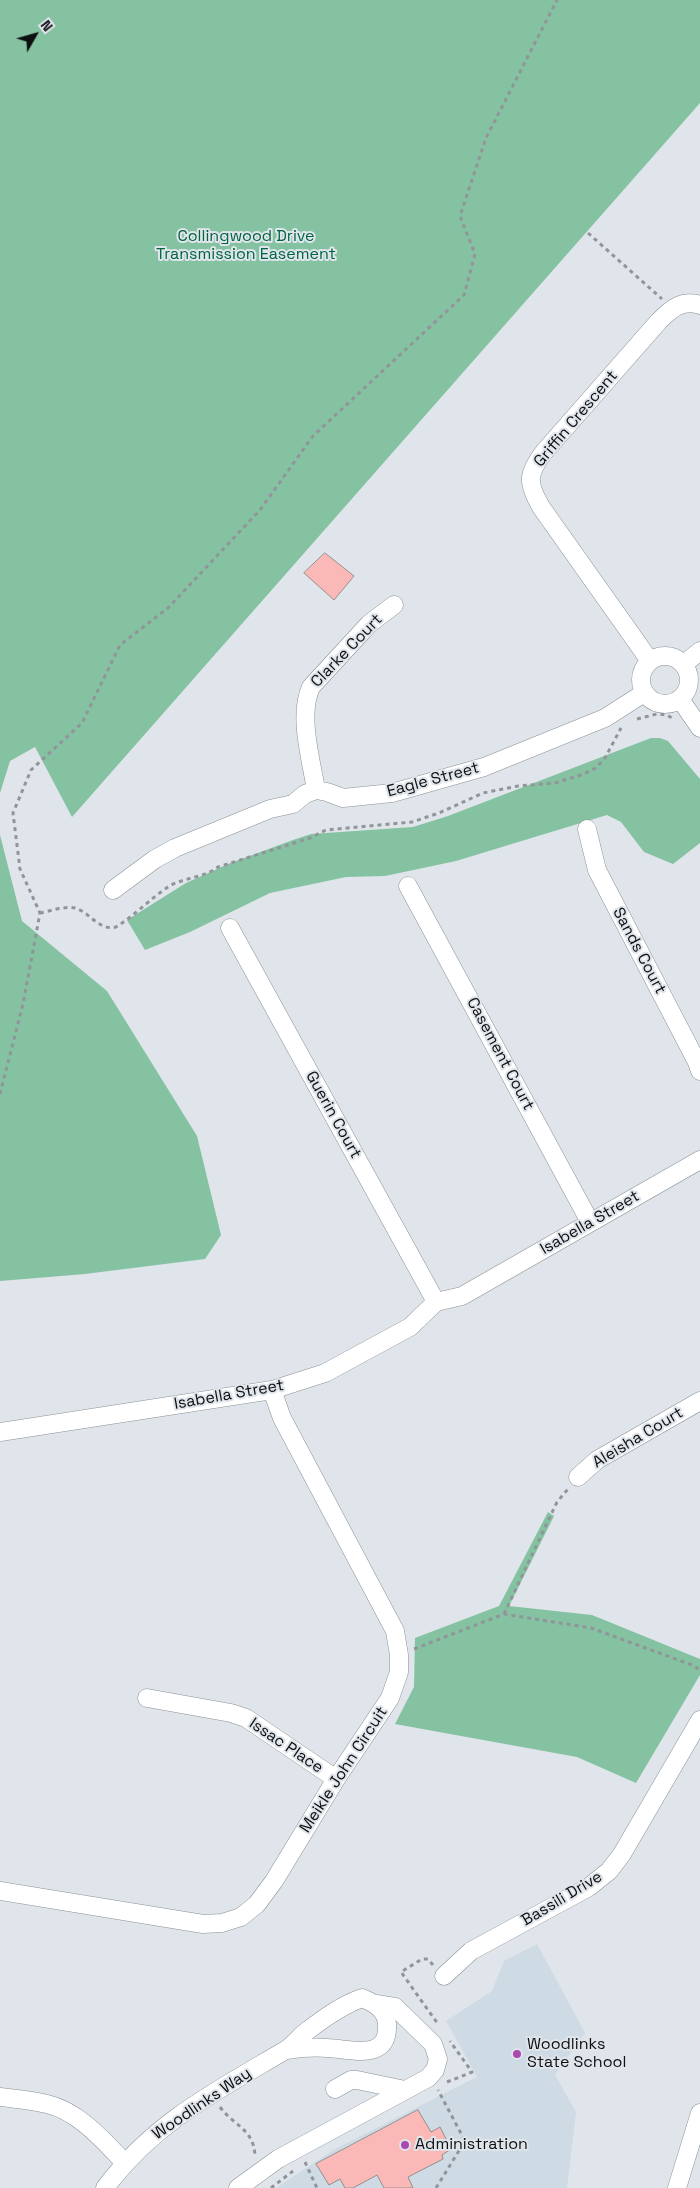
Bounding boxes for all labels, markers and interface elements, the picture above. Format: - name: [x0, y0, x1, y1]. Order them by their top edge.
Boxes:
- north arrow: [10, 10, 60, 60]
- text: N: [37, 17, 57, 35]
- park label: Collingwood Drive Transmission Easement: [156, 227, 336, 265]
- street label: Griffin Crescent: [530, 367, 622, 471]
- street label: Clarke Court: [307, 610, 387, 692]
- street label: Eagle Street: [385, 758, 481, 802]
- street label: Sands Court: [608, 905, 670, 997]
- street label: Casement Court: [462, 994, 538, 1114]
- street label: Guerin Court: [301, 1068, 365, 1162]
- street label: Isabella Street: [537, 1187, 643, 1259]
- street label: Isabella Street: [173, 1376, 285, 1414]
- street label: Aleisha Court: [589, 1403, 687, 1473]
- street label: Meikle John Circuit: [296, 1703, 392, 1837]
- street label: Issac Place: [245, 1714, 327, 1778]
- street label: Bassili Drive: [518, 1867, 606, 1931]
- place label: Woodlinks State School: [527, 2035, 626, 2073]
- marker: Woodlinks State School: [511, 2048, 523, 2060]
- street label: Woodlinks Way: [149, 2064, 255, 2144]
- place label: Administration: [415, 2135, 528, 2155]
- marker: Administration: [399, 2139, 411, 2151]

